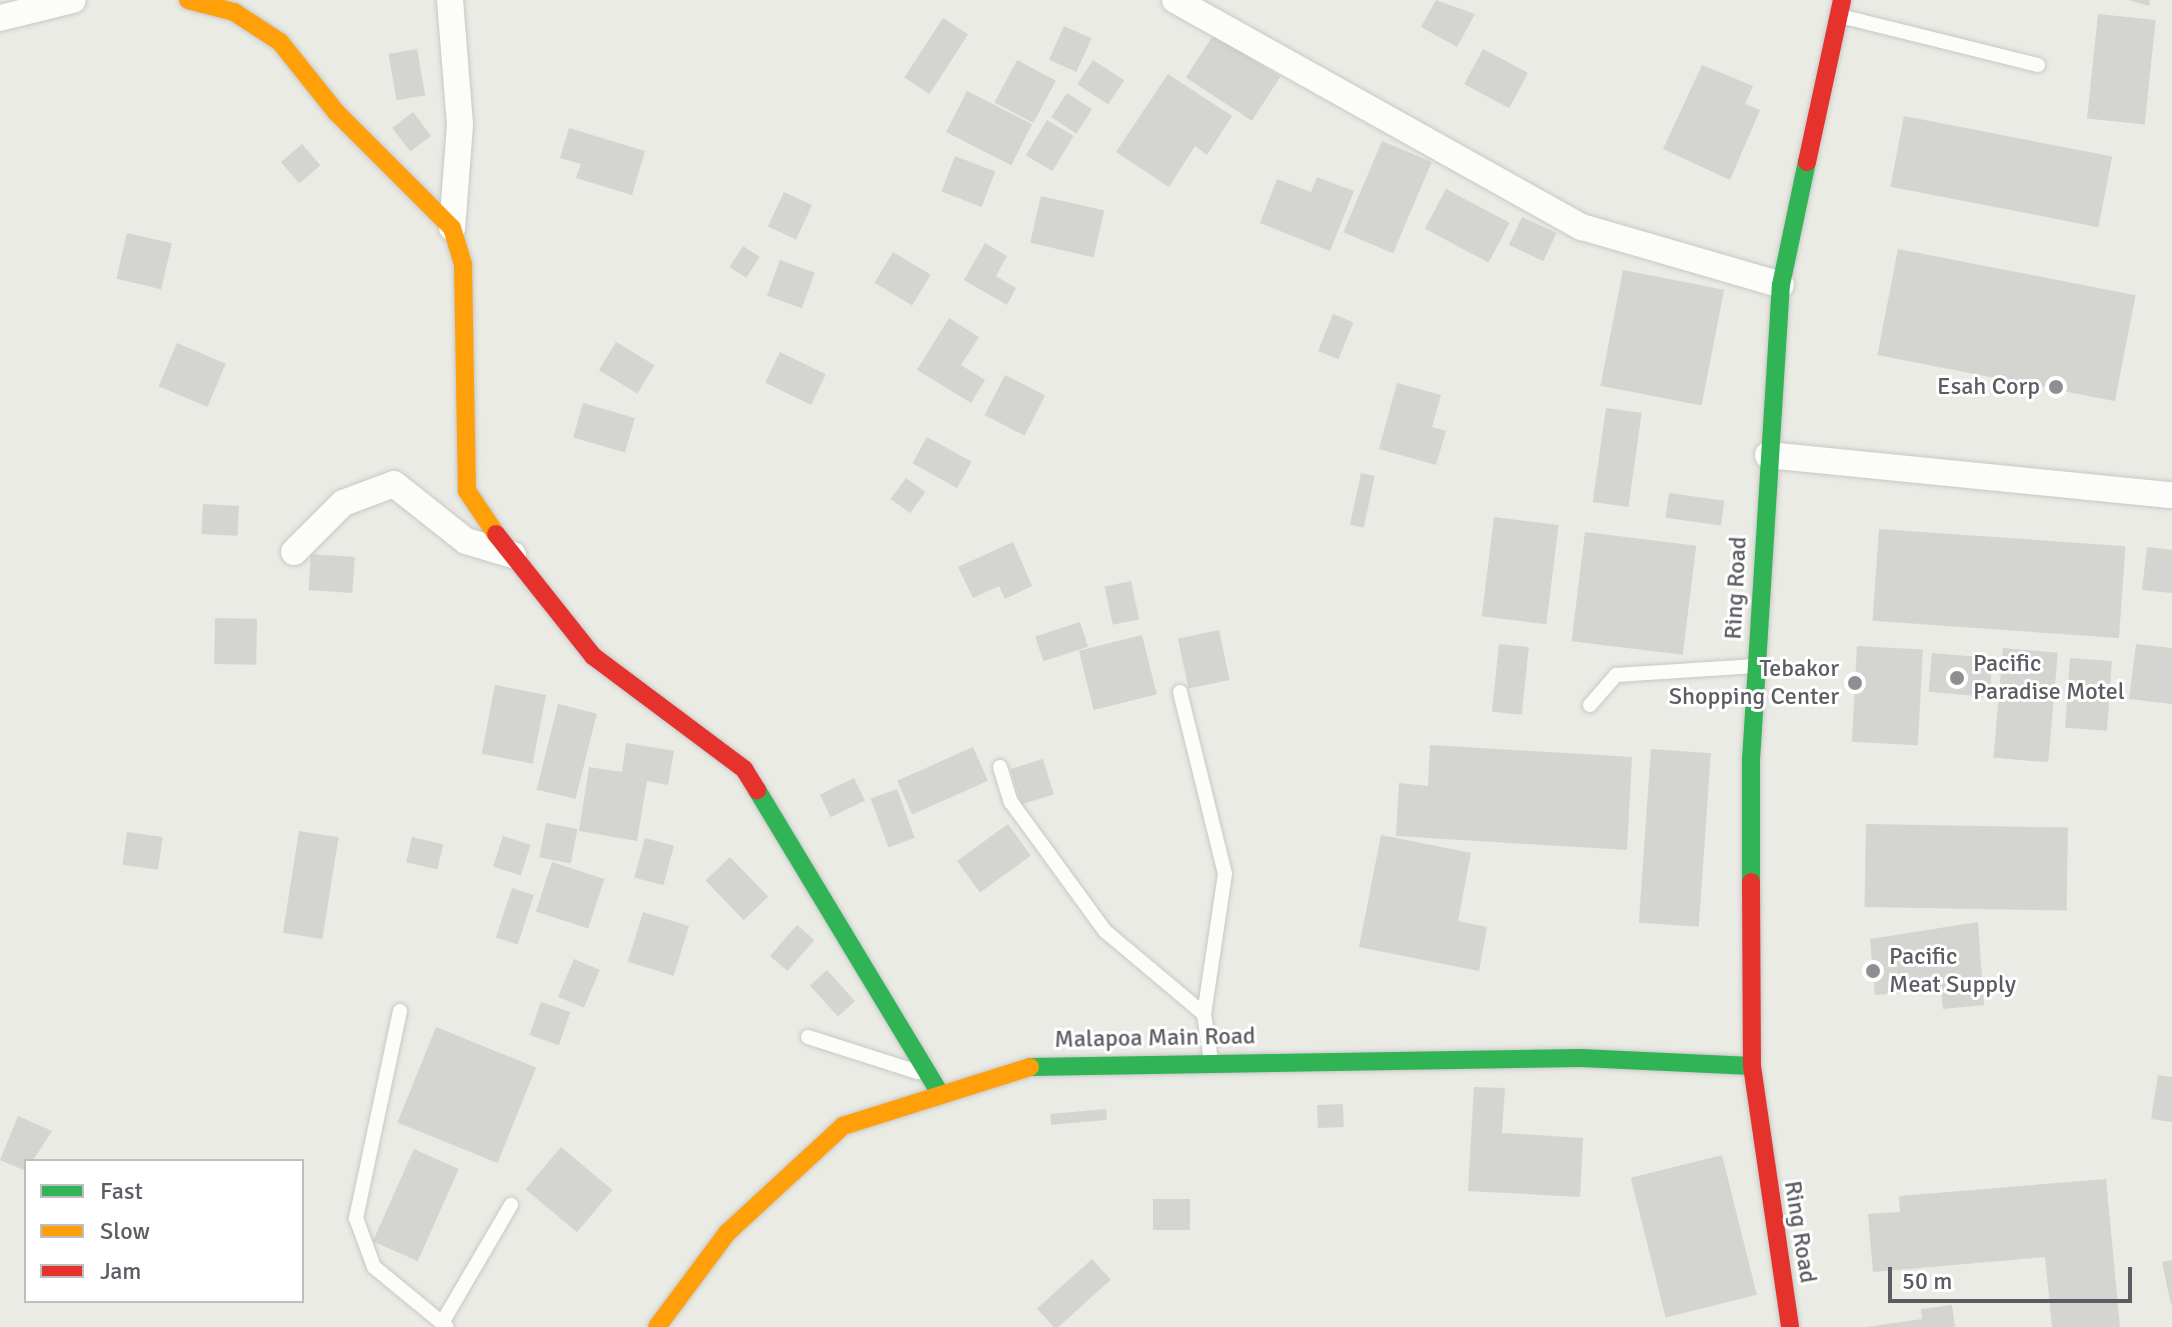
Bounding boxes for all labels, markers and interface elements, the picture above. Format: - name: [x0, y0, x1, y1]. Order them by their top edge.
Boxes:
- place label: Esah Corp: [1937, 373, 2040, 401]
- marker: Esah Corp: [2047, 378, 2065, 396]
- street label: Ring Road: [1719, 536, 1753, 640]
- place label: Pacific Paradise Motel: [1973, 650, 2125, 706]
- place label: Tebakor Shopping Center: [1669, 655, 1839, 711]
- marker: Pacific Paradise Motel: [1948, 669, 1966, 687]
- marker: Tebakor Shopping Center: [1846, 674, 1864, 692]
- place label: Pacific Meat Supply: [1889, 943, 2016, 999]
- marker: Pacific Meat Supply: [1864, 962, 1882, 980]
- street label: Malapoa Main Road: [1054, 1022, 1256, 1054]
- legend: [24, 1159, 304, 1303]
- text: Fast: [100, 1176, 143, 1206]
- street label: Ring Road: [1778, 1179, 1822, 1285]
- text: Slow: [100, 1216, 150, 1246]
- scale bar: [1892, 1251, 2136, 1301]
- text: Jam: [100, 1256, 141, 1286]
- text: 50 m: [1902, 1266, 1952, 1296]

